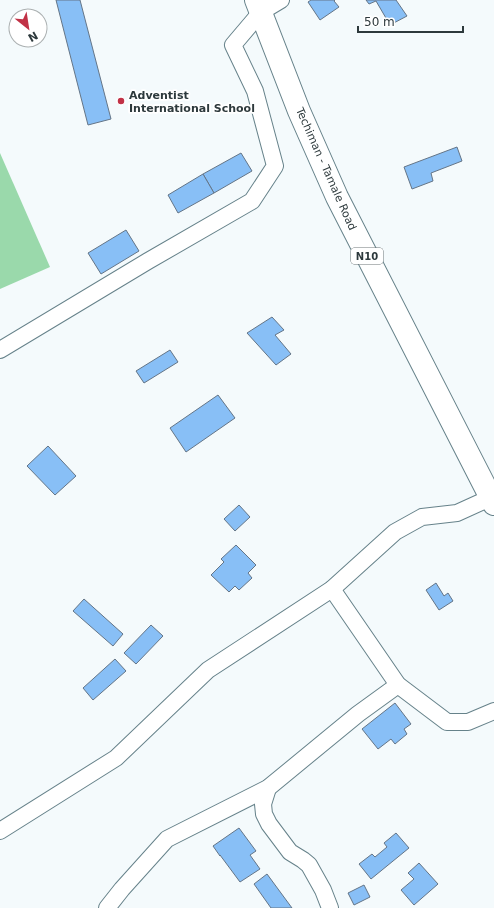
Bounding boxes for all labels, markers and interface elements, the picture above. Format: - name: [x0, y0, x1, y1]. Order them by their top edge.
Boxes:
- north arrow: [8, 8, 48, 48]
- scale bar: [358, 8, 463, 34]
- text: 50 m: [364, 15, 395, 29]
- text: N: [26, 28, 40, 44]
- place label: Adventist International School: [129, 89, 255, 115]
- marker: Adventist International School: [116, 96, 126, 106]
- street label: Techiman - Tamale Road: [293, 105, 359, 232]
- road number: N10: [351, 248, 383, 264]

